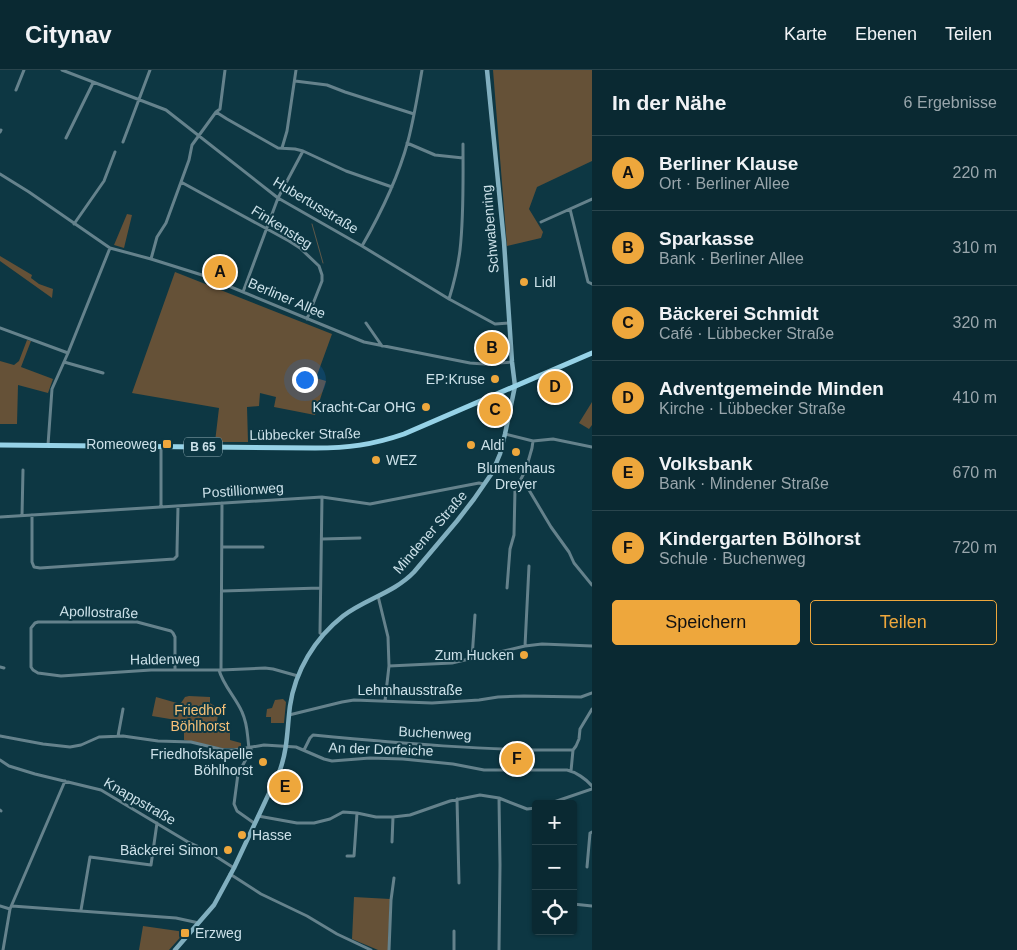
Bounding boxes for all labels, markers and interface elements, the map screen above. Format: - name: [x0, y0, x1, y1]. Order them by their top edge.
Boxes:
- text: Citynav: [25, 21, 112, 48]
- text: Karte: [784, 24, 827, 44]
- text: Ebenen: [855, 24, 917, 44]
- text: Teilen: [945, 24, 992, 44]
- text: In der Nähe: [612, 91, 726, 114]
- text: 6 Ergebnisse: [904, 94, 997, 111]
- text: Berliner Klause: [659, 153, 798, 174]
- text: A: [622, 164, 634, 181]
- text: 220 m: [953, 164, 997, 181]
- street label: Hubertusstraße: [271, 173, 362, 237]
- text: Ort · Berliner Allee: [659, 175, 790, 192]
- street label: Schwabenring: [478, 184, 502, 274]
- street label: Finkensteg: [249, 202, 315, 252]
- text: Sparkasse: [659, 228, 754, 249]
- text: B: [622, 239, 634, 256]
- text: 310 m: [953, 239, 997, 256]
- text: Bank · Berliner Allee: [659, 250, 804, 267]
- pin: A: [204, 253, 236, 291]
- place label: Lidl: [534, 274, 556, 290]
- street label: Berliner Allee: [246, 275, 328, 322]
- marker: Lidl: [518, 276, 530, 288]
- text: Bäckerei Schmidt: [659, 303, 818, 324]
- text: C: [622, 314, 634, 331]
- text: 320 m: [953, 314, 997, 331]
- text: Café · Lübbecker Straße: [659, 325, 834, 342]
- pin: B: [476, 329, 508, 367]
- your location: [292, 367, 318, 393]
- pin: D: [539, 368, 571, 406]
- place label: EP:Kruse: [426, 371, 485, 387]
- marker: EP:Kruse: [489, 373, 501, 385]
- text: Adventgemeinde Minden: [659, 378, 884, 399]
- text: D: [622, 389, 634, 406]
- text: 410 m: [953, 389, 997, 406]
- pin: C: [479, 391, 511, 429]
- place label: Kracht-Car OHG: [313, 399, 416, 415]
- text: Kirche · Lübbecker Straße: [659, 400, 846, 417]
- marker: Kracht-Car OHG: [420, 401, 432, 413]
- street label: Lübbecker Straße: [249, 425, 361, 443]
- place label: Romeoweg: [86, 436, 157, 452]
- place label: Aldi: [481, 437, 504, 453]
- marker: Romeoweg: [161, 438, 173, 450]
- road number: B 65: [184, 438, 222, 457]
- marker: Aldi: [465, 439, 477, 451]
- marker: Blumenhaus Dreyer: [510, 446, 522, 458]
- place label: WEZ: [386, 452, 418, 468]
- text: Volksbank: [659, 453, 753, 474]
- marker: WEZ: [370, 454, 382, 466]
- place label: Blumenhaus Dreyer: [477, 460, 555, 492]
- text: E: [623, 464, 633, 481]
- text: 670 m: [953, 464, 997, 481]
- text: Bank · Mindener Straße: [659, 475, 829, 492]
- street label: Postillionweg: [202, 479, 284, 501]
- street label: Mindener Straße: [390, 487, 470, 577]
- text: Kindergarten Bölhorst: [659, 528, 861, 549]
- text: F: [623, 539, 633, 556]
- text: 720 m: [953, 539, 997, 556]
- text: Schule · Buchenweg: [659, 550, 806, 567]
- button: Speichern: [612, 600, 800, 645]
- button: Teilen: [810, 600, 997, 645]
- street label: Apollostraße: [59, 603, 139, 621]
- place label: Zum Hucken: [435, 647, 514, 663]
- marker: Zum Hucken: [518, 649, 530, 661]
- street label: Haldenweg: [130, 650, 200, 668]
- street label: Lehmhausstraße: [357, 682, 463, 698]
- park label: Friedhof Böhlhorst: [170, 702, 230, 734]
- street label: Buchenweg: [398, 723, 472, 743]
- street label: An der Dorfeiche: [328, 739, 434, 759]
- pin: F: [501, 740, 533, 778]
- place label: Friedhofskapelle Böhlhorst: [150, 746, 253, 778]
- marker: Friedhofskapelle Böhlhorst: [257, 756, 269, 768]
- pin: E: [269, 768, 301, 806]
- street label: Knappstraße: [101, 774, 179, 828]
- map controls: [532, 800, 577, 935]
- button: +: [532, 800, 577, 845]
- place label: Hasse: [252, 827, 292, 843]
- marker: Hasse: [236, 829, 248, 841]
- place label: Bäckerei Simon: [120, 842, 218, 858]
- marker: Bäckerei Simon: [222, 844, 234, 856]
- button: −: [532, 845, 577, 890]
- button: locate: [532, 890, 577, 935]
- place label: Erzweg: [195, 925, 242, 941]
- marker: Erzweg: [179, 927, 191, 939]

